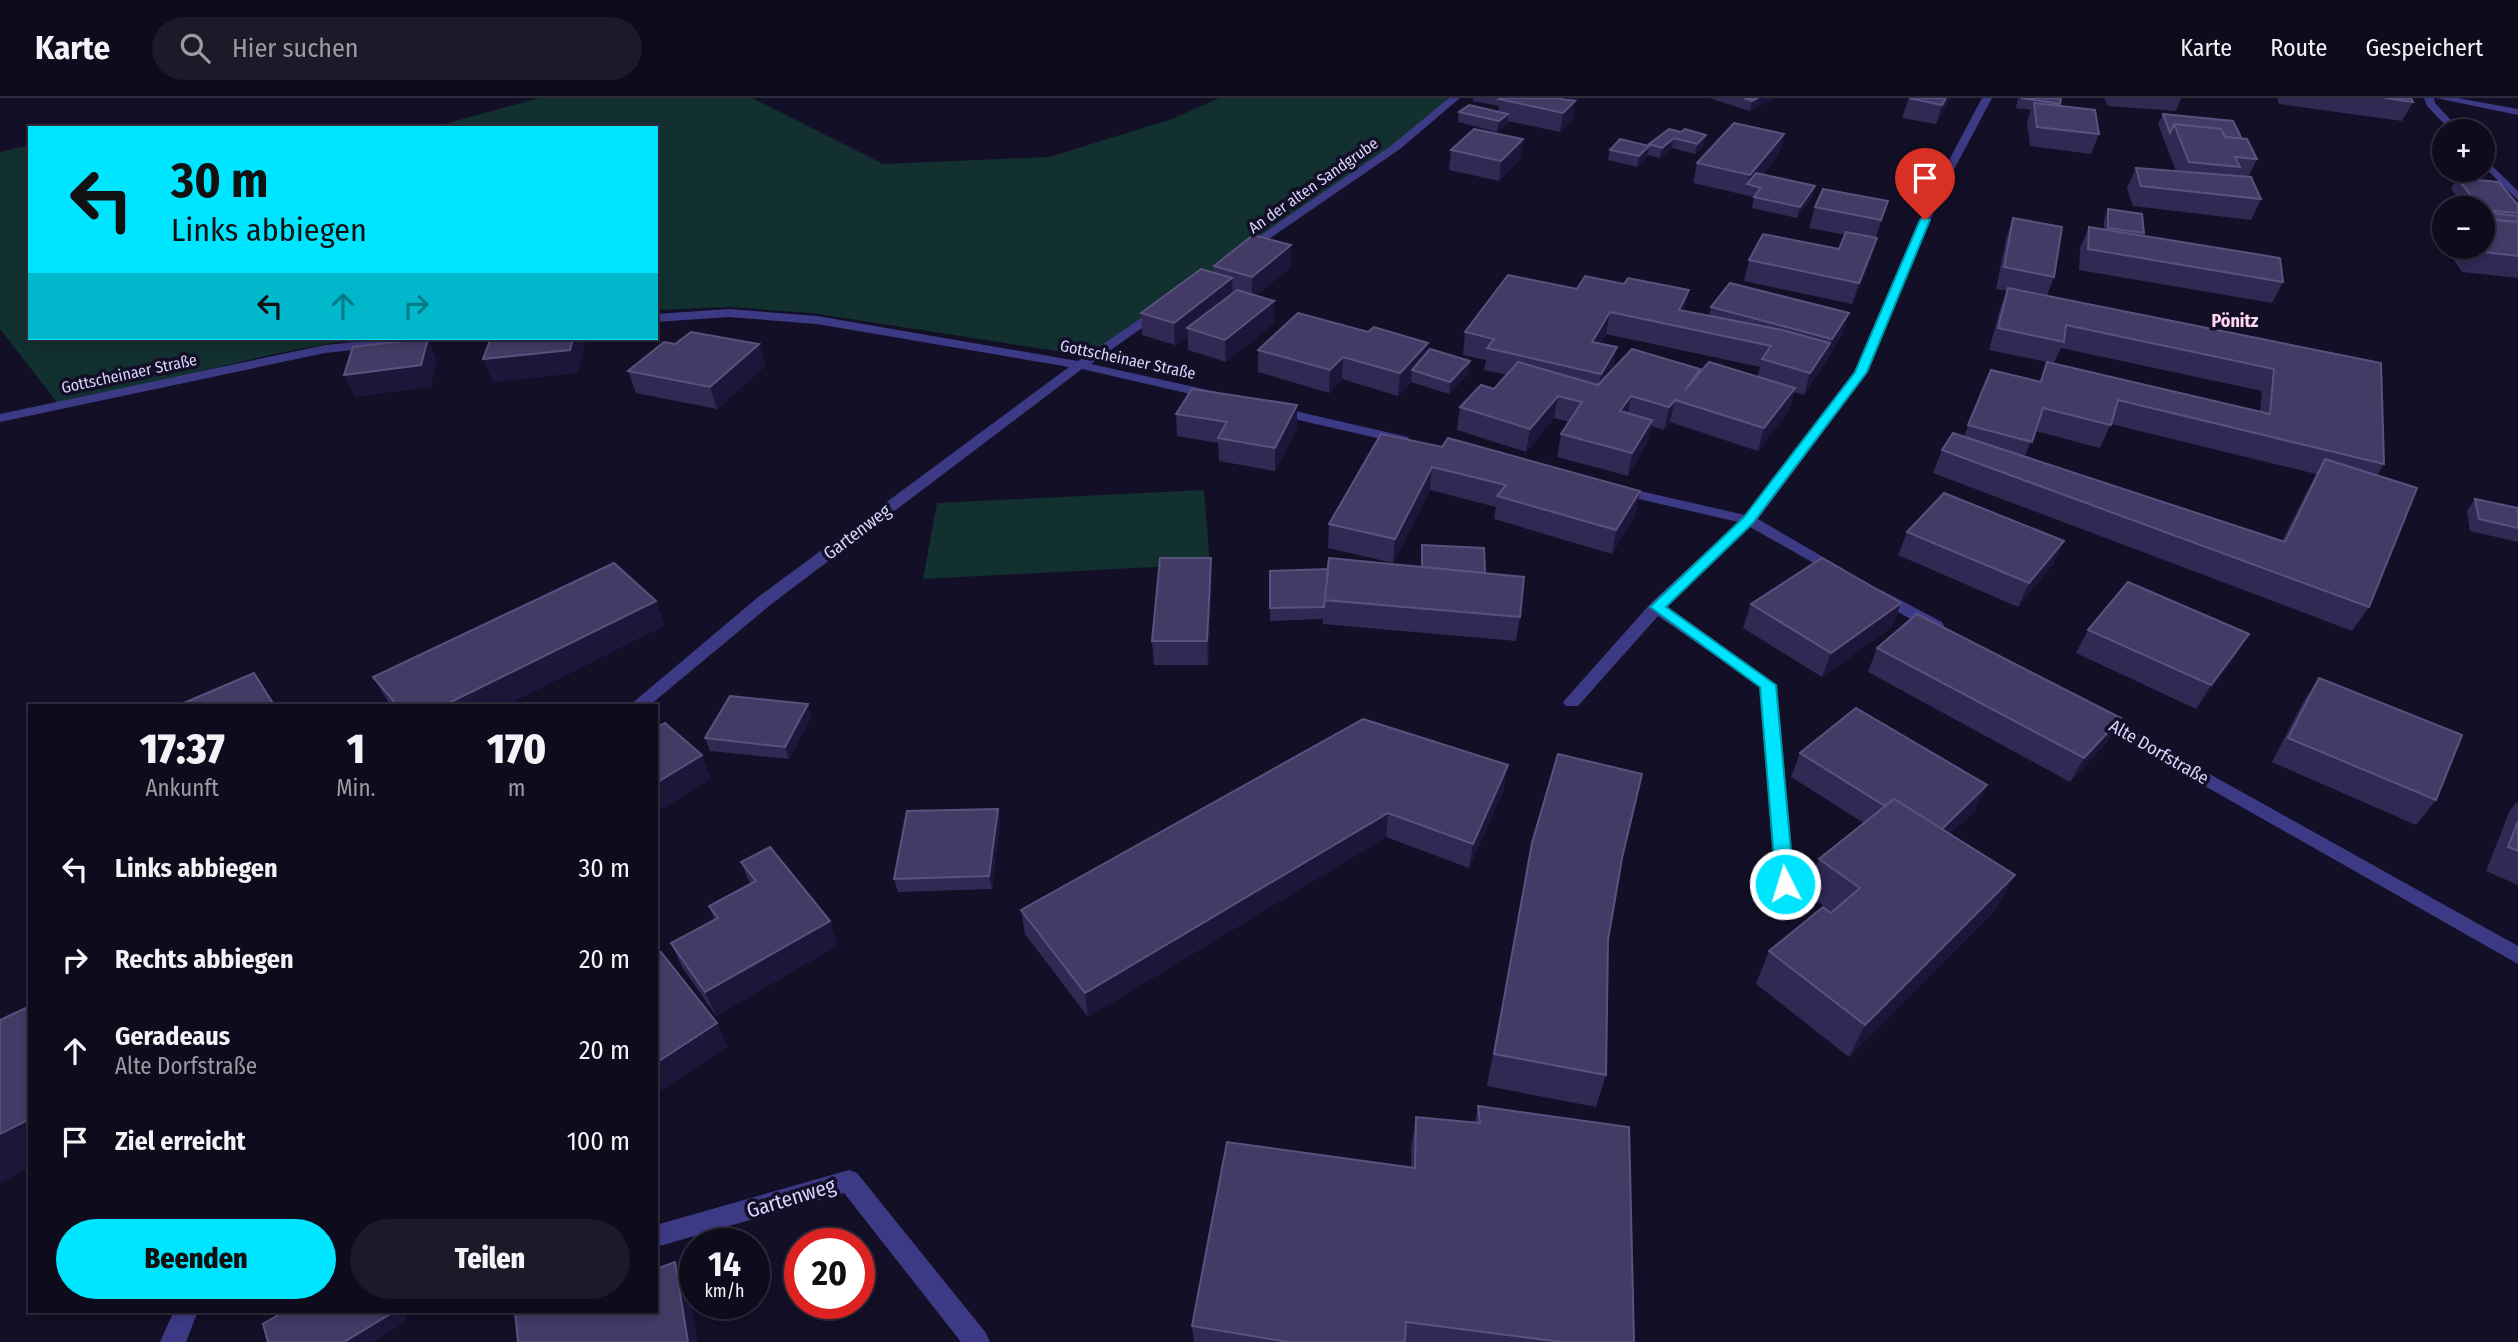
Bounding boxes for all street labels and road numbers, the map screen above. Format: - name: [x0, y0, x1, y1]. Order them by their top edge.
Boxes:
- street label: An der alten Sandgrube: [1245, 133, 1382, 237]
- street label: Gottscheinaer Straße: [1058, 336, 1198, 383]
- street label: Gottscheinaer Straße: [60, 350, 199, 397]
- street label: Gartenweg: [819, 499, 895, 564]
- street label: Alte Dorfstraße: [2105, 715, 2213, 789]
- street label: Gartenweg: [743, 1172, 839, 1224]

